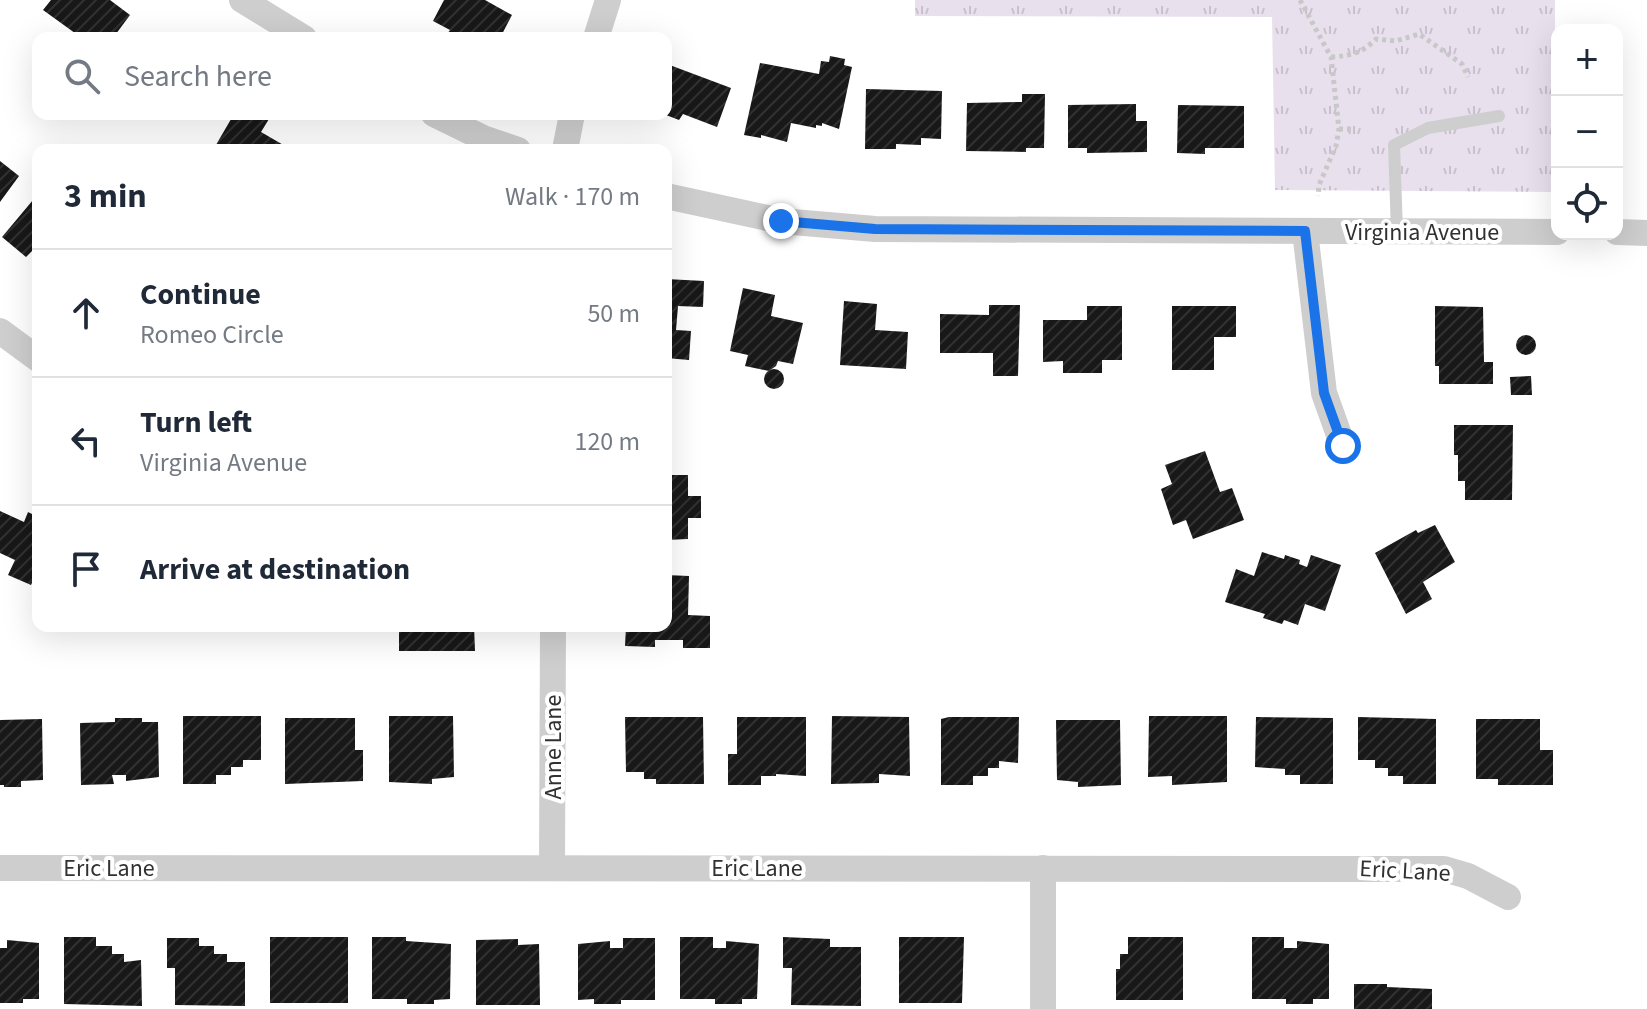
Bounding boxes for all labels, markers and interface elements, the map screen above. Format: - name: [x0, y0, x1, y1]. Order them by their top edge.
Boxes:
- map controls: [1551, 24, 1623, 240]
- button: +: [1551, 24, 1623, 96]
- search box: [32, 32, 672, 120]
- icon: search: [60, 54, 104, 98]
- text: Search here: [124, 55, 272, 98]
- button: −: [1551, 96, 1623, 168]
- button: locate: [1551, 168, 1623, 240]
- text: 3 min: [64, 172, 147, 221]
- text: Walk · 170 m: [505, 178, 640, 215]
- route end: [763, 203, 799, 239]
- street label: Virginia Avenue: [1345, 215, 1499, 250]
- text: Continue: [140, 273, 261, 316]
- icon: ahead: [64, 291, 108, 335]
- text: 50 m: [587, 295, 640, 332]
- text: Romeo Circle: [140, 316, 284, 353]
- text: Turn left: [140, 401, 252, 444]
- icon: left: [64, 419, 108, 463]
- text: 120 m: [574, 423, 640, 460]
- route start: [1325, 428, 1361, 464]
- text: Virginia Avenue: [140, 444, 307, 481]
- icon: arrive: [64, 547, 108, 591]
- text: Arrive at destination: [140, 548, 410, 591]
- street label: Anne Lane: [536, 695, 571, 799]
- street label: Eric Lane: [63, 851, 155, 886]
- street label: Eric Lane: [711, 851, 803, 886]
- street label: Eric Lane: [1358, 851, 1452, 891]

